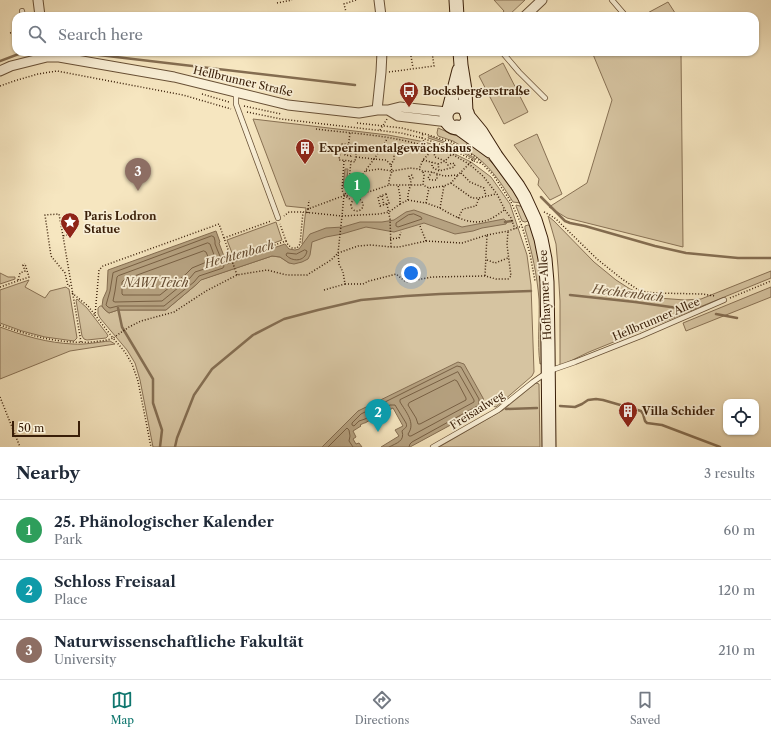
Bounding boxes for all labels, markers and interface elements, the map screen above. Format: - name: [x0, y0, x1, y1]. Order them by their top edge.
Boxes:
- search box: [12, 12, 759, 56]
- icon: search: [26, 23, 48, 45]
- text: Search here: [58, 25, 143, 44]
- street label: Hellbrunner Straße: [192, 63, 294, 99]
- bus stop icon: Bocksbergerstraße: [398, 80, 420, 108]
- place label: Bocksbergerstraße: [423, 84, 530, 98]
- building icon: Experimentalgewächshaus: [294, 137, 316, 165]
- place label: Experimentalgewächshaus: [319, 141, 471, 155]
- pin: 3: [125, 158, 151, 191]
- pin: 1: [344, 172, 370, 205]
- place label: Paris Lodron Statue: [84, 209, 157, 236]
- place icon: Paris Lodron Statue: [59, 211, 81, 239]
- water label: Hechtenbach: [201, 237, 276, 271]
- street label: Hofhaymer-Allee: [536, 249, 554, 341]
- your location: [401, 263, 421, 283]
- water label: NAWI Teich: [122, 275, 189, 290]
- water label: Hechtenbach: [590, 281, 665, 305]
- street label: Hellbrunner Allee: [610, 294, 702, 344]
- street label: Freisaalweg: [447, 388, 507, 432]
- pin: 2: [365, 399, 391, 432]
- map controls: [723, 399, 759, 435]
- button: locate: [723, 399, 759, 435]
- building icon: Villa Schider: [617, 400, 639, 428]
- place label: Villa Schider: [641, 404, 716, 418]
- scale bar: [12, 419, 80, 438]
- text: 50 m: [18, 421, 44, 435]
- text: Nearby: [16, 463, 80, 483]
- text: 3 results: [704, 465, 755, 481]
- text: 25. Phänologischer Kalender: [54, 512, 274, 531]
- text: 1: [26, 522, 32, 538]
- text: 60 m: [724, 522, 755, 538]
- text: Park: [54, 531, 82, 547]
- text: Schloss Freisaal: [54, 572, 176, 591]
- text: 2: [25, 582, 33, 598]
- text: 120 m: [718, 582, 755, 598]
- text: Place: [54, 591, 87, 607]
- text: Naturwissenschaftliche Fakultät: [54, 632, 304, 651]
- text: 3: [25, 642, 33, 658]
- text: 210 m: [718, 642, 755, 658]
- text: University: [54, 651, 117, 667]
- tab: Map: [110, 689, 134, 727]
- tab: Directions: [355, 689, 409, 727]
- tab: Saved: [630, 689, 661, 727]

